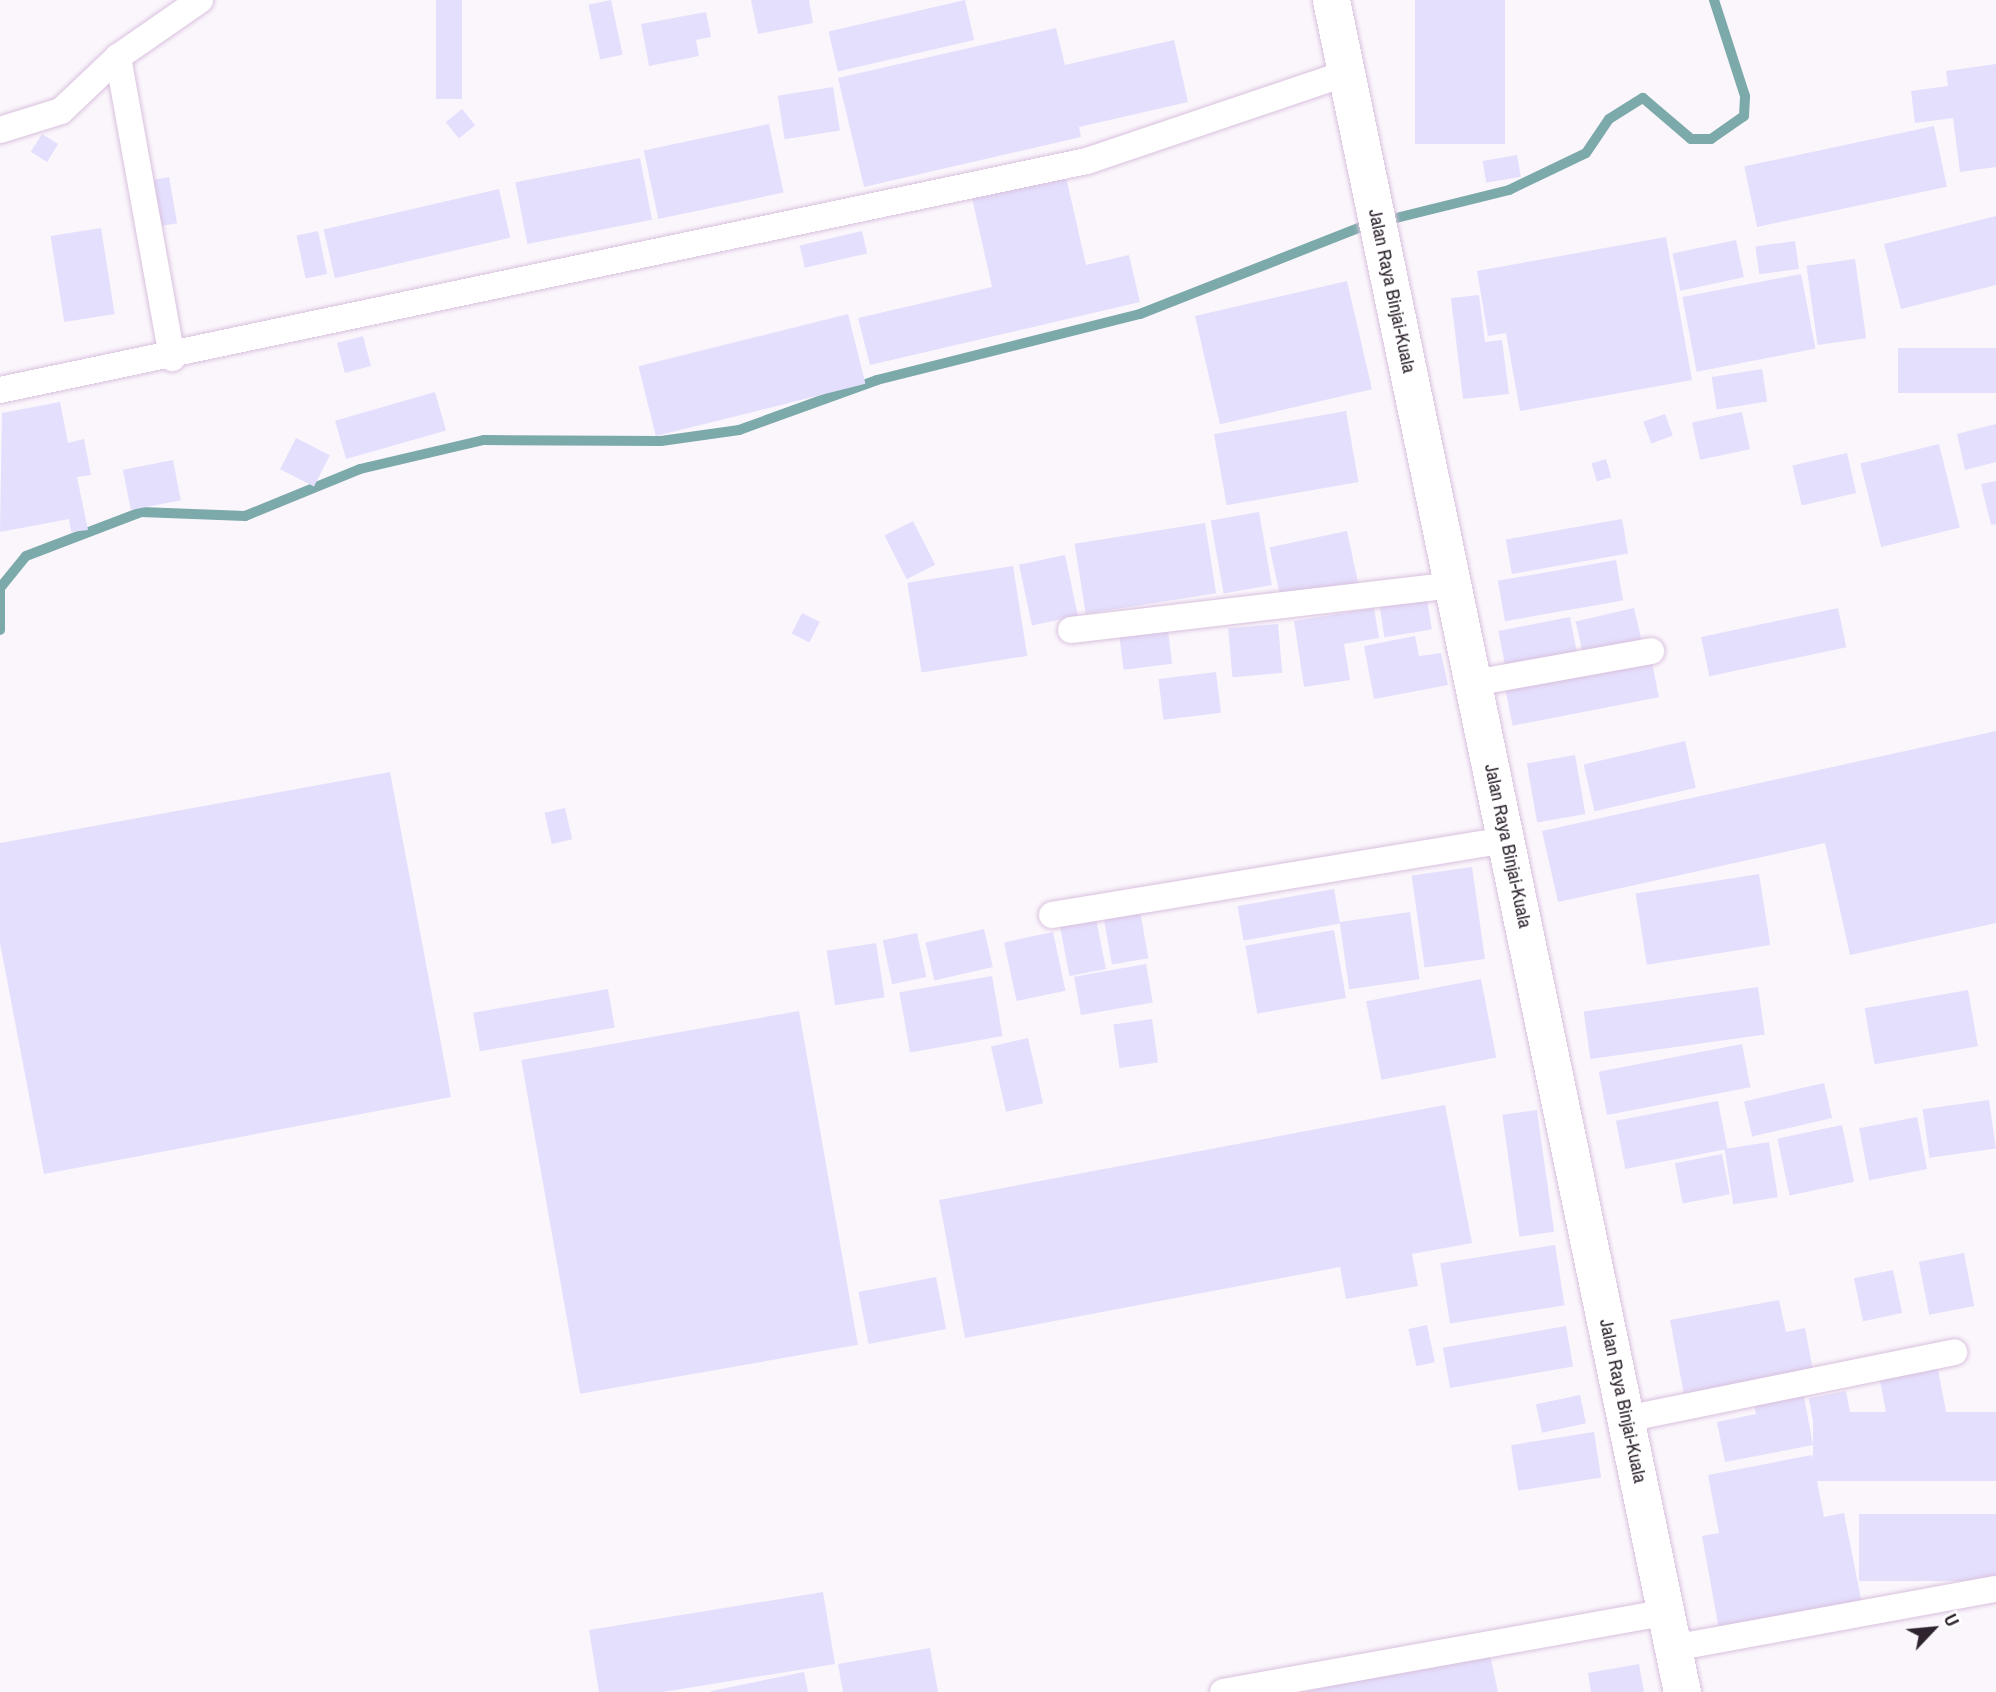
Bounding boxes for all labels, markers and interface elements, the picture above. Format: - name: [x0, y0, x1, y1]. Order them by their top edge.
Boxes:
- street label: Jalan Raya Binjai-Kuala: [1363, 207, 1421, 375]
- street label: Jalan Raya Binjai-Kuala: [1479, 762, 1537, 930]
- street label: Jalan Raya Binjai-Kuala: [1594, 1317, 1652, 1485]
- north arrow: [1898, 1594, 1968, 1664]
- text: U: [1938, 1609, 1966, 1631]

